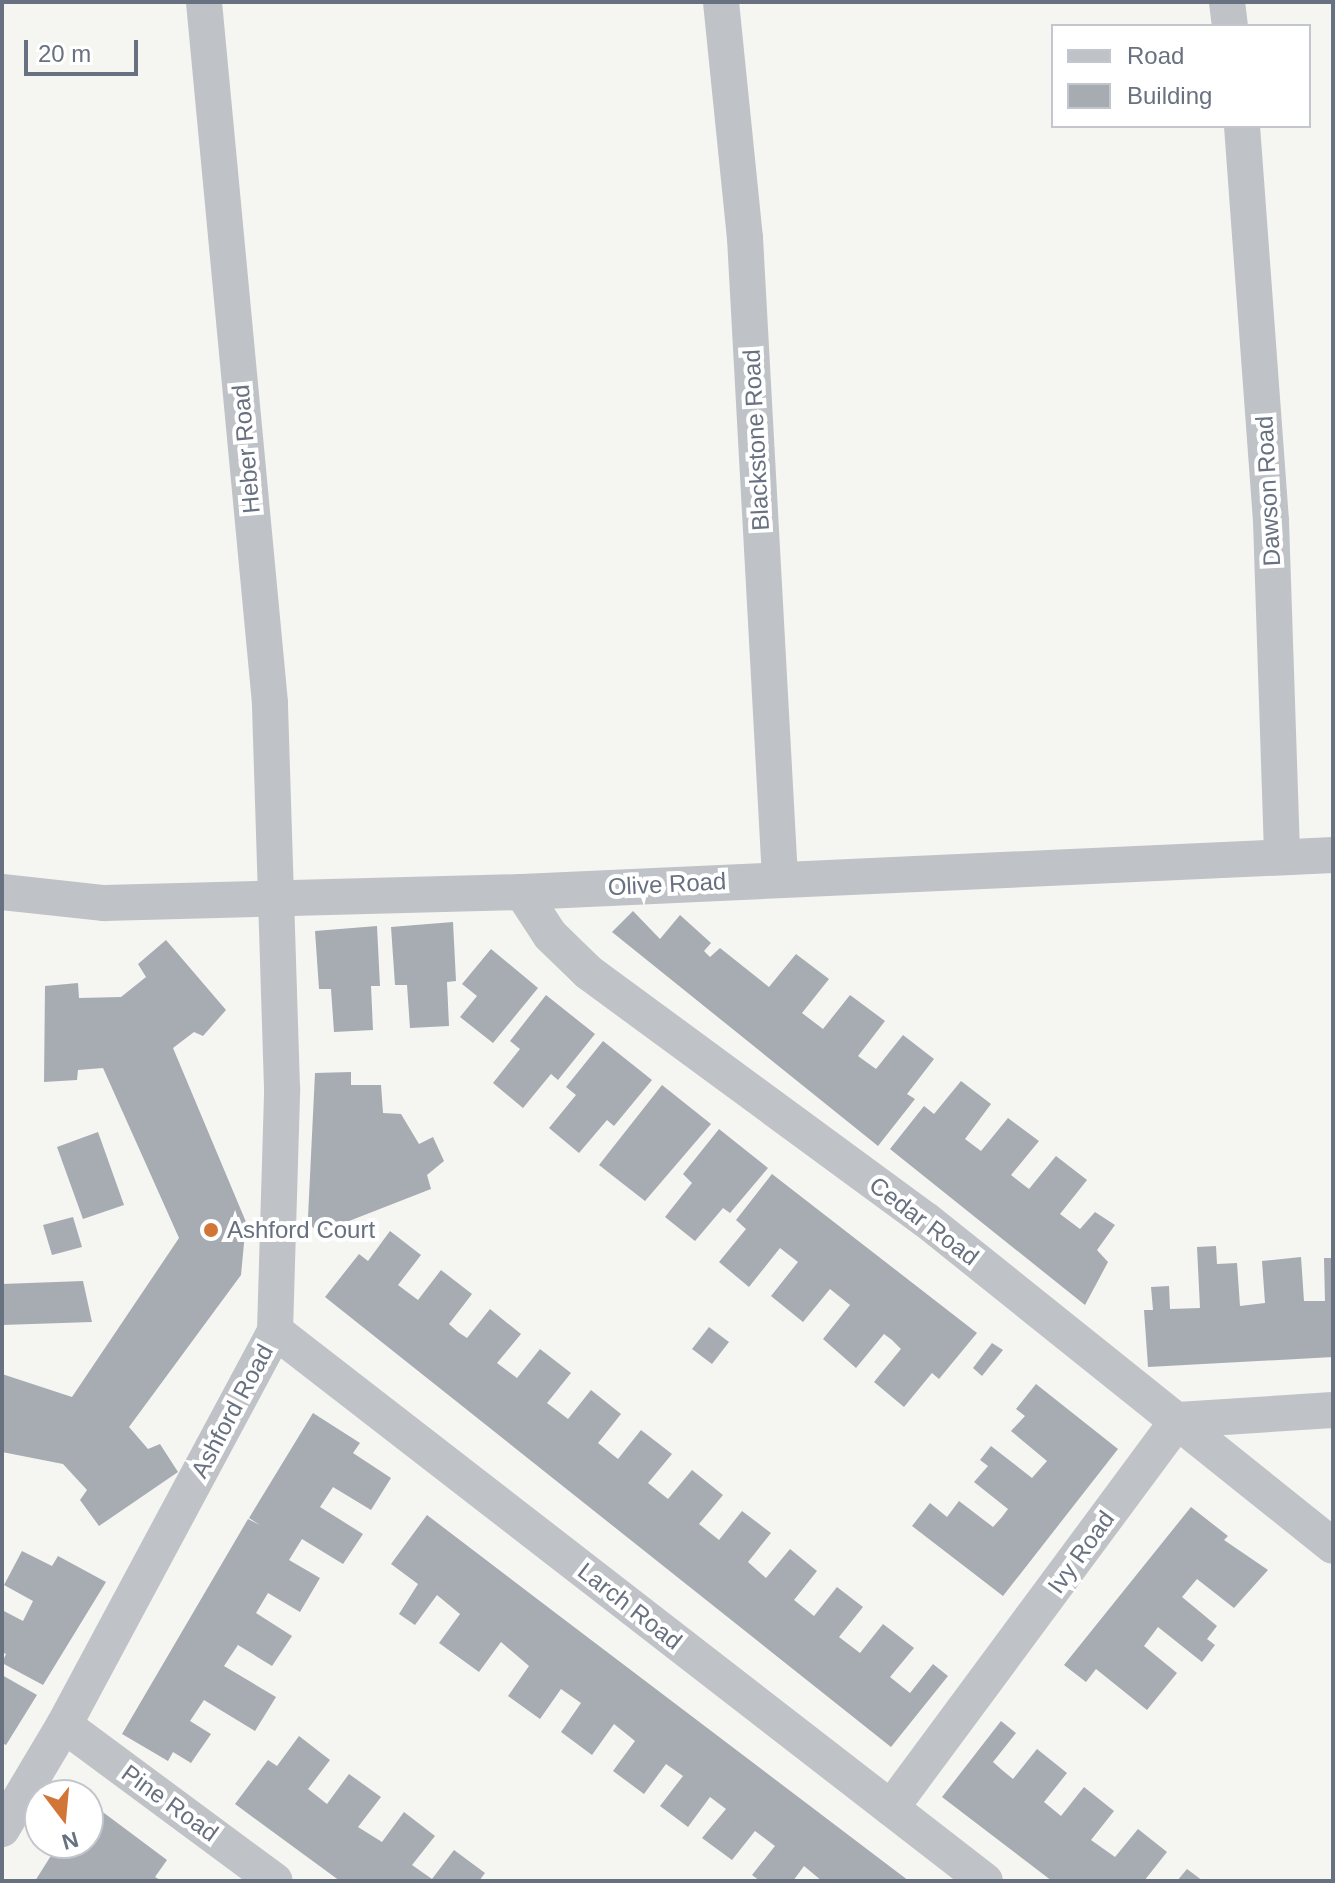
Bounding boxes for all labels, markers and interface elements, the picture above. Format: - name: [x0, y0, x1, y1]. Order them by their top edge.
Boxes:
- scale bar: [28, 24, 142, 74]
- legend: [1051, 24, 1311, 128]
- text: 20 m: [38, 40, 91, 67]
- text: Road: [1127, 42, 1184, 69]
- text: Building: [1127, 82, 1212, 109]
- street label: Blackstone Road: [737, 349, 775, 531]
- street label: Heber Road: [226, 383, 266, 515]
- street label: Dawson Road: [1250, 415, 1286, 567]
- street label: Olive Road: [607, 867, 727, 901]
- street label: Cedar Road: [864, 1171, 984, 1271]
- place label: Ashford Court: [227, 1216, 375, 1244]
- marker: Ashford Court: [202, 1221, 220, 1239]
- street label: Ashford Road: [185, 1339, 279, 1483]
- street label: Ivy Road: [1042, 1505, 1120, 1599]
- street label: Larch Road: [572, 1556, 688, 1656]
- street label: Pine Road: [116, 1758, 224, 1848]
- north arrow: [24, 1779, 104, 1859]
- text: N: [59, 1826, 81, 1855]

